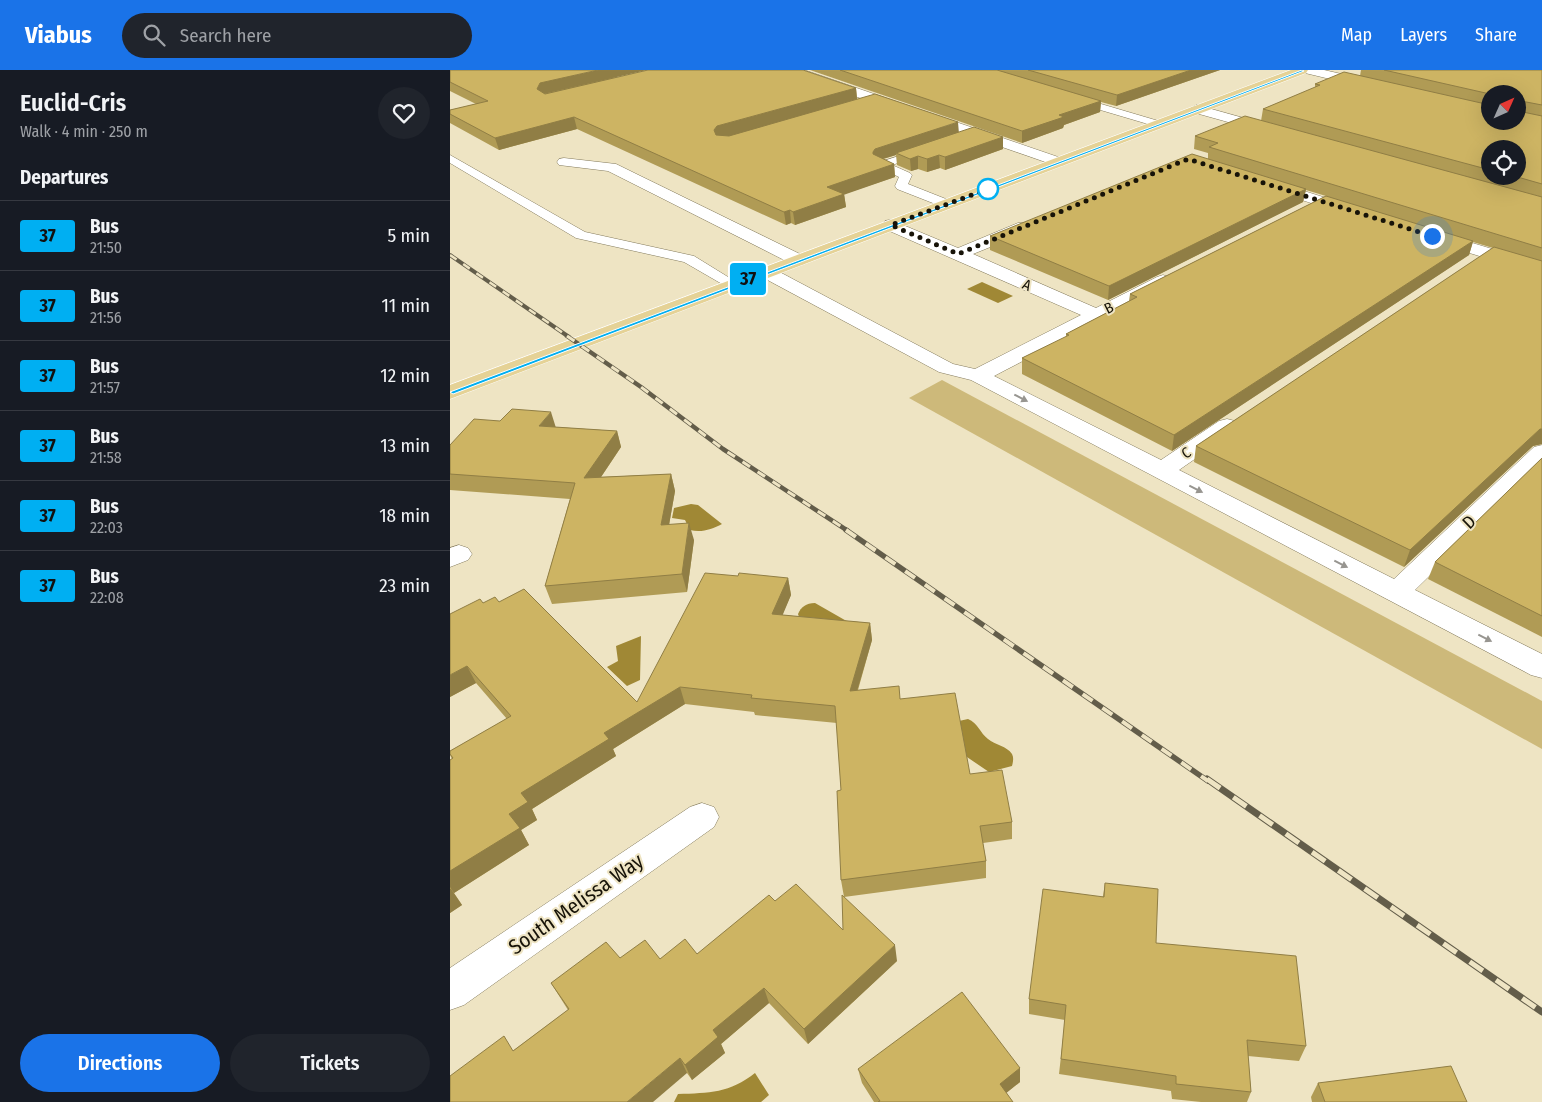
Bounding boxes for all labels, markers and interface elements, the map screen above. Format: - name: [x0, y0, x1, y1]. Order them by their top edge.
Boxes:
- search box: [122, 13, 472, 58]
- text: Viabus: [25, 21, 92, 49]
- icon: search: [140, 21, 168, 49]
- text: Search here: [180, 24, 271, 47]
- text: Map: [1341, 24, 1372, 46]
- text: Layers: [1400, 24, 1447, 46]
- text: Share: [1475, 24, 1517, 46]
- north arrow: [1481, 85, 1526, 130]
- map controls: [1481, 85, 1526, 185]
- button: heart: [378, 87, 430, 139]
- text: Euclid-Cris: [20, 89, 126, 117]
- text: Walk · 4 min · 250 m: [20, 122, 148, 141]
- button: locate: [1481, 140, 1526, 185]
- text: Departures: [20, 166, 108, 189]
- unlabelled marker: [977, 178, 999, 200]
- text: Bus: [90, 215, 119, 238]
- text: 5 min: [387, 224, 430, 247]
- your location: [1420, 224, 1445, 249]
- text: 37: [39, 225, 56, 247]
- text: 21:50: [90, 238, 122, 257]
- line badge: 37: [726, 263, 770, 295]
- text: 37: [740, 268, 756, 290]
- street label: A: [1020, 275, 1034, 295]
- text: Bus: [90, 285, 119, 308]
- text: 11 min: [382, 294, 430, 317]
- text: 37: [39, 295, 56, 317]
- street label: B: [1101, 298, 1117, 318]
- text: 21:56: [90, 308, 122, 327]
- text: Bus: [90, 355, 119, 378]
- text: 12 min: [380, 364, 430, 387]
- text: 37: [39, 365, 56, 387]
- text: 21:57: [90, 378, 120, 397]
- one-way arrow: [1014, 394, 1028, 402]
- text: Bus: [90, 425, 119, 448]
- text: 13 min: [380, 434, 430, 457]
- text: 37: [39, 435, 56, 457]
- street label: C: [1178, 443, 1195, 463]
- text: 21:58: [90, 448, 122, 467]
- one-way arrow: [1189, 485, 1203, 493]
- text: Bus: [90, 495, 119, 518]
- text: 18 min: [379, 504, 430, 527]
- text: 37: [39, 505, 56, 527]
- street label: D: [1458, 510, 1480, 534]
- text: 22:03: [90, 518, 123, 537]
- one-way arrow: [1333, 560, 1348, 568]
- text: Bus: [90, 565, 119, 588]
- text: 23 min: [379, 574, 430, 597]
- text: 37: [39, 575, 56, 597]
- text: 22:08: [90, 588, 124, 607]
- one-way arrow: [1478, 634, 1492, 642]
- street label: South Melissa Way: [504, 847, 649, 960]
- button: Directions: [20, 1034, 220, 1092]
- button: Tickets: [230, 1034, 430, 1092]

